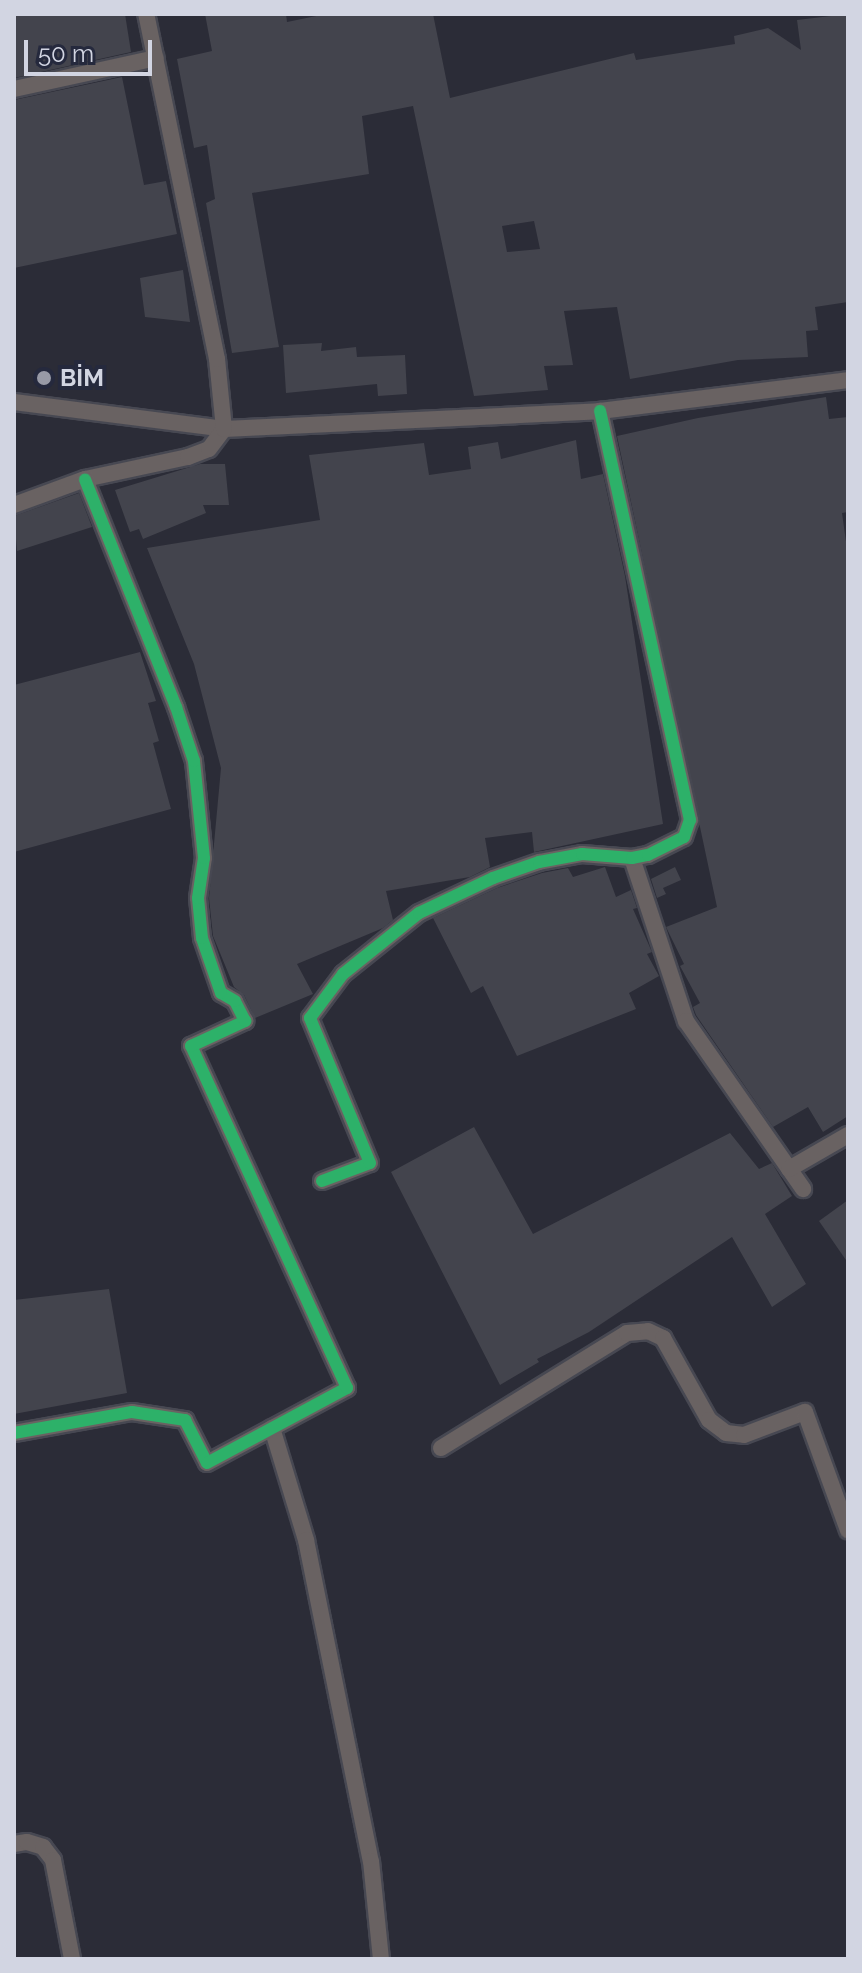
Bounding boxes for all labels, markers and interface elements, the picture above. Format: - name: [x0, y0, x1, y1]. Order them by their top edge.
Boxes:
- scale bar: [28, 24, 156, 74]
- text: 50 m: [38, 39, 94, 68]
- place label: BİM: [60, 364, 104, 392]
- marker: BİM: [35, 369, 53, 387]

